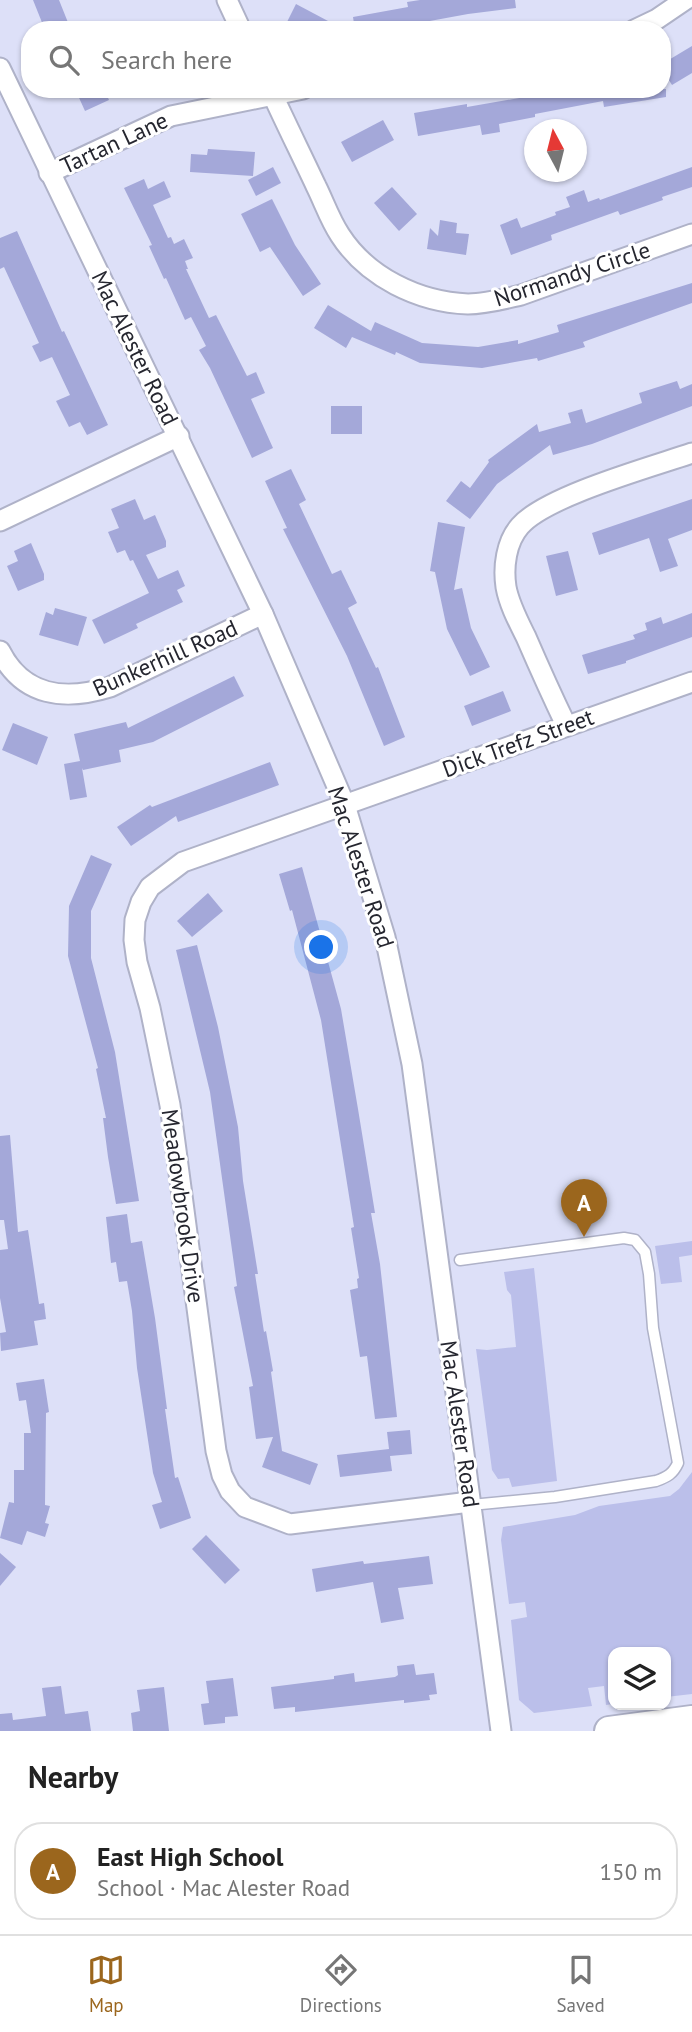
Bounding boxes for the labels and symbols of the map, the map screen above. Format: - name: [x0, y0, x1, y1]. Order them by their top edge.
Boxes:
- street label: Tartan Lane: [55, 105, 172, 180]
- north arrow: [524, 119, 587, 182]
- street label: Normandy Circle: [490, 235, 654, 312]
- street label: Mac Alester Road: [86, 266, 185, 430]
- street label: Bunkerhill Road: [88, 613, 242, 702]
- street label: Dick Trefz Street: [438, 702, 598, 783]
- street label: Mac Alester Road: [322, 782, 401, 951]
- your location: [304, 930, 338, 964]
- street label: Meadowbrook Drive: [156, 1107, 211, 1305]
- pin: A: [561, 1179, 607, 1237]
- street label: Mac Alester Road: [434, 1339, 487, 1509]

